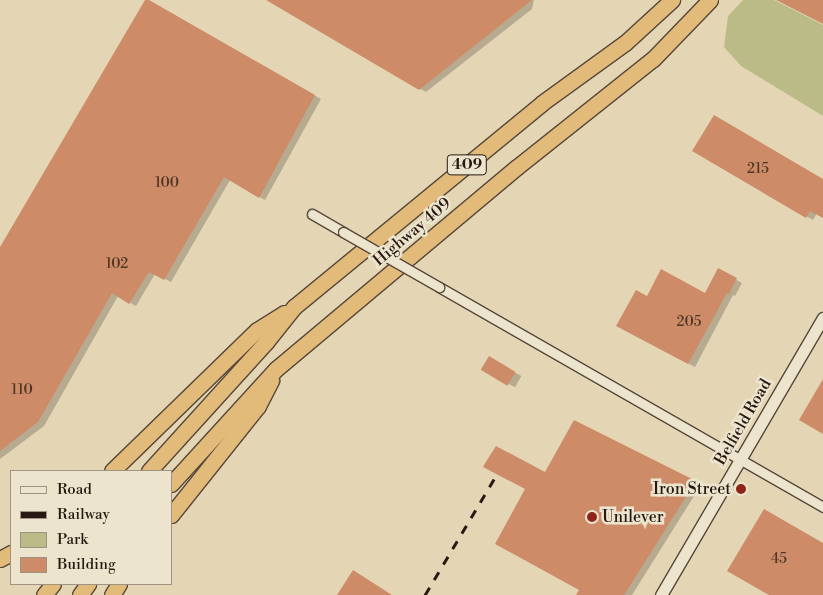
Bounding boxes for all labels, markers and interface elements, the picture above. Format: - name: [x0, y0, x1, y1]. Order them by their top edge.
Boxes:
- road number: 409: [446, 152, 488, 178]
- house number: 215: [747, 161, 769, 177]
- house number: 100: [155, 175, 179, 191]
- street label: Highway 409: [369, 194, 455, 270]
- house number: 102: [106, 256, 128, 272]
- house number: 205: [677, 314, 701, 330]
- street label: Belfield Road: [711, 376, 775, 468]
- house number: 110: [11, 382, 33, 398]
- legend: [10, 470, 172, 585]
- place label: Iron Street: [653, 479, 731, 499]
- text: Road: [57, 480, 92, 499]
- marker: Iron Street: [735, 483, 747, 495]
- text: Railway: [57, 505, 110, 524]
- place label: Unilever: [602, 507, 664, 527]
- marker: Unilever: [586, 511, 598, 523]
- text: Park: [57, 530, 88, 549]
- house number: 45: [771, 551, 787, 567]
- text: Building: [57, 555, 116, 574]

